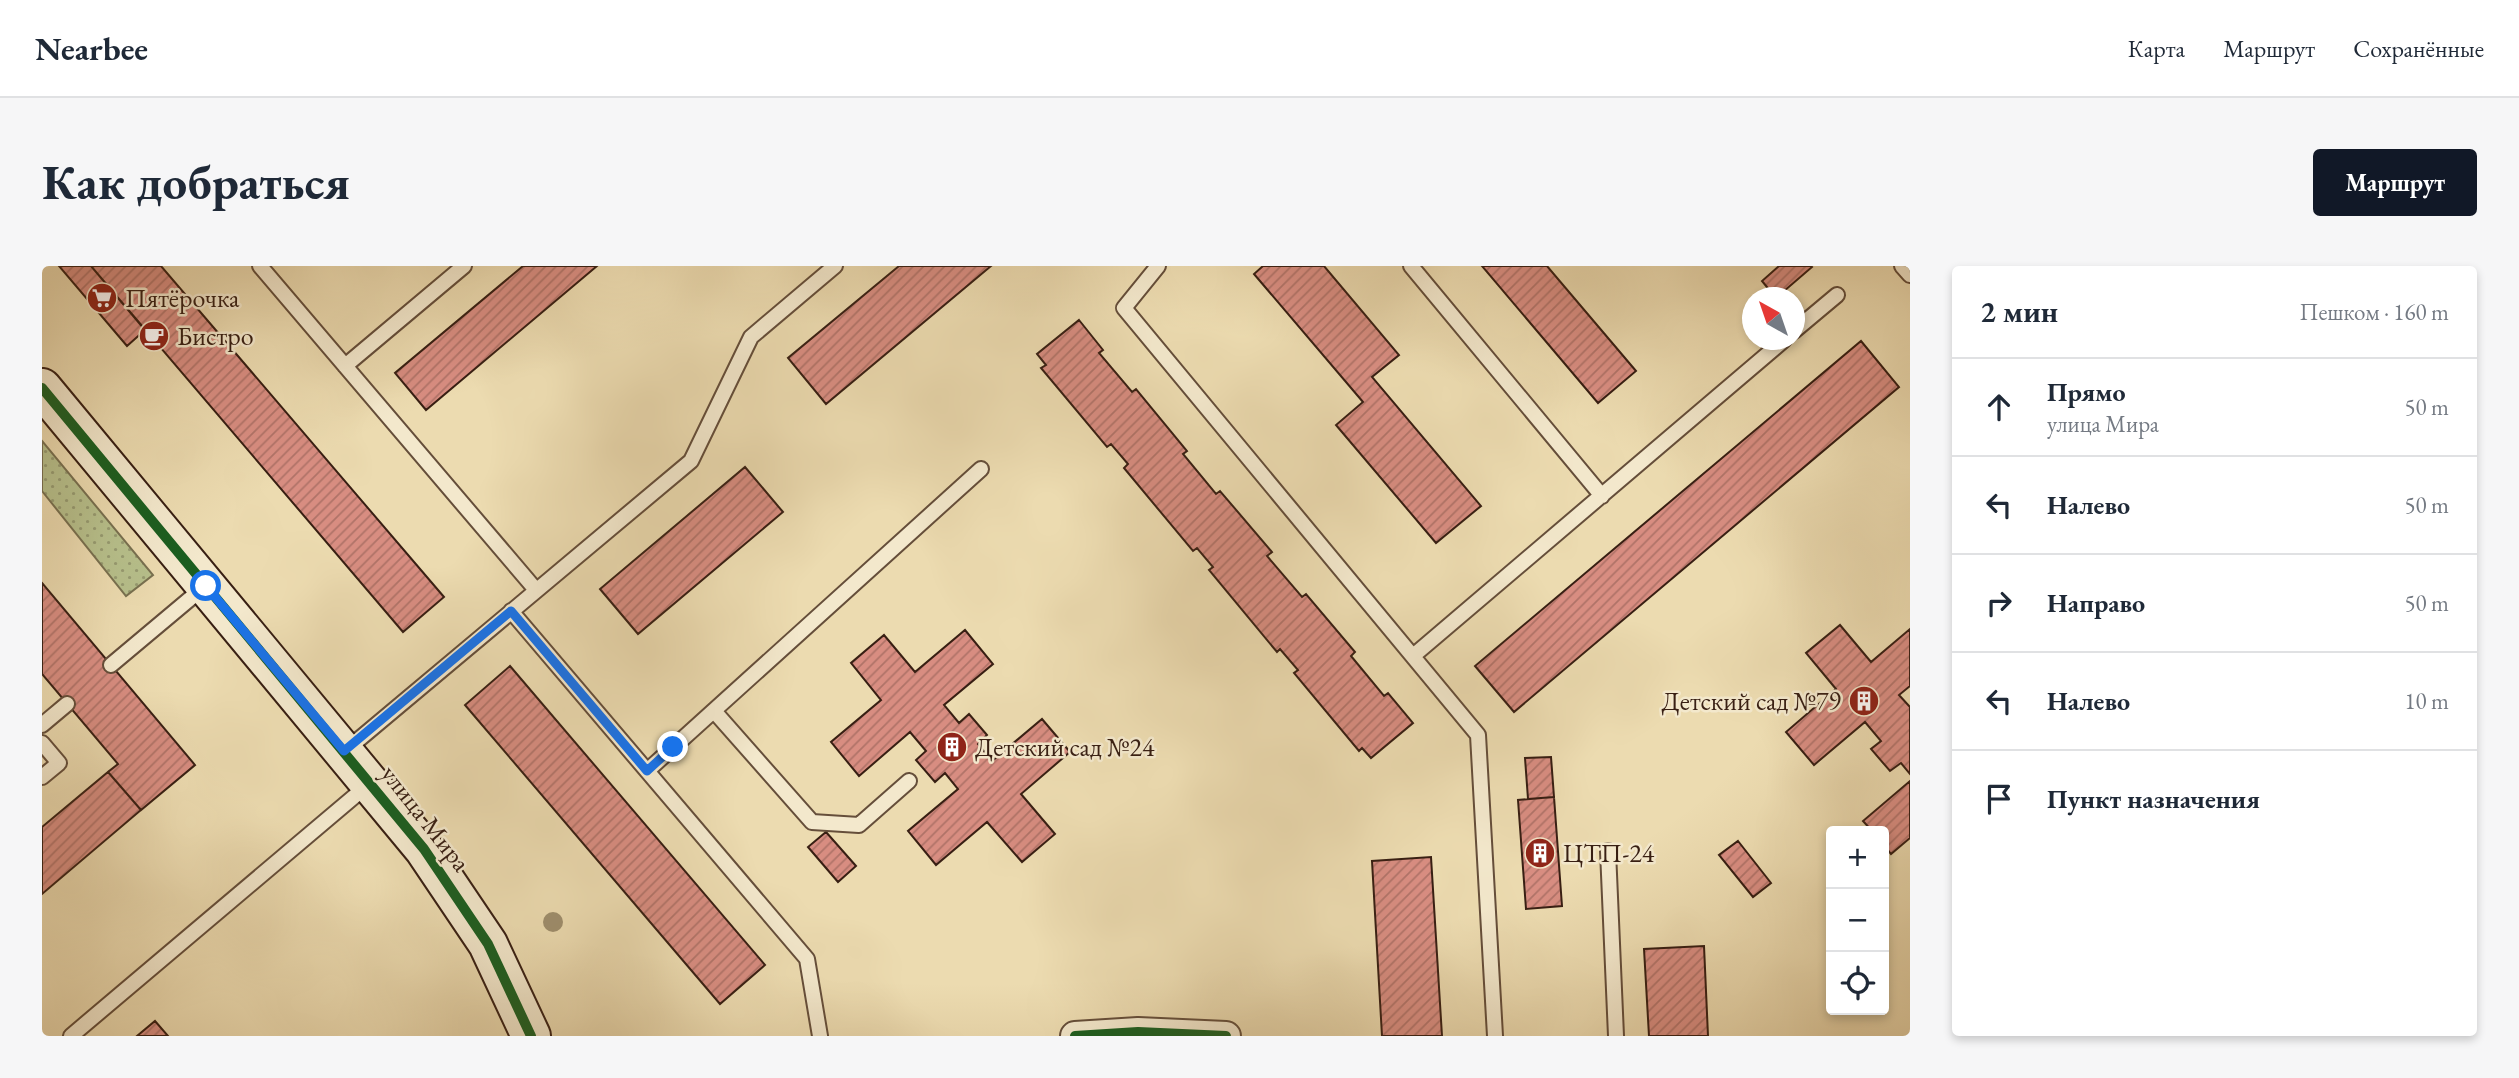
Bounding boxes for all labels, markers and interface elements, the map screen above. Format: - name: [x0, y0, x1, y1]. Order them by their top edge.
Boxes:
- text: Nearbee: [35, 27, 148, 70]
- text: Карта: [2128, 33, 2185, 64]
- text: Маршрут: [2223, 33, 2315, 64]
- text: Сохранённые: [2353, 33, 2484, 64]
- button: Маршрут: [2313, 149, 2477, 216]
- text: Как добраться: [42, 150, 350, 214]
- supermarket icon: Пятёрочка: [85, 281, 119, 315]
- place label: Пятёрочка: [125, 281, 240, 315]
- north arrow: [1742, 287, 1805, 350]
- text: 2 мин: [1980, 292, 2058, 331]
- text: Пешком · 160 m: [2300, 297, 2449, 327]
- cafe icon: Бистро: [137, 319, 171, 353]
- place label: Бистро: [177, 319, 254, 353]
- text: Прямо: [2047, 375, 2126, 409]
- icon: ahead: [1980, 388, 2018, 426]
- text: 50 m: [2404, 392, 2449, 422]
- text: улица Мира: [2047, 409, 2159, 439]
- icon: left: [1980, 486, 2018, 524]
- text: Налево: [2047, 488, 2130, 522]
- text: 50 m: [2404, 490, 2449, 520]
- route start: [190, 570, 221, 601]
- icon: right: [1980, 584, 2018, 622]
- text: Направо: [2047, 586, 2145, 620]
- text: 50 m: [2404, 588, 2449, 618]
- icon: left: [1980, 682, 2018, 720]
- place label: Детский сад №79: [1661, 684, 1842, 718]
- building icon: Детский сад №79: [1847, 684, 1881, 718]
- text: Налево: [2047, 684, 2130, 718]
- text: 10 m: [2404, 686, 2449, 716]
- building icon: Детский сад №24: [935, 730, 969, 764]
- place label: Детский сад №24: [975, 730, 1155, 764]
- route end: [657, 731, 688, 762]
- street label: улица Мира: [374, 758, 479, 879]
- icon: arrive: [1980, 780, 2018, 818]
- text: Пункт назначения: [2047, 782, 2260, 816]
- map controls: [1826, 826, 1889, 1015]
- button: +: [1826, 826, 1889, 889]
- building icon: ЦТП-24: [1523, 836, 1557, 870]
- place label: ЦТП-24: [1563, 836, 1655, 870]
- button: −: [1826, 889, 1889, 952]
- button: locate: [1826, 952, 1889, 1015]

